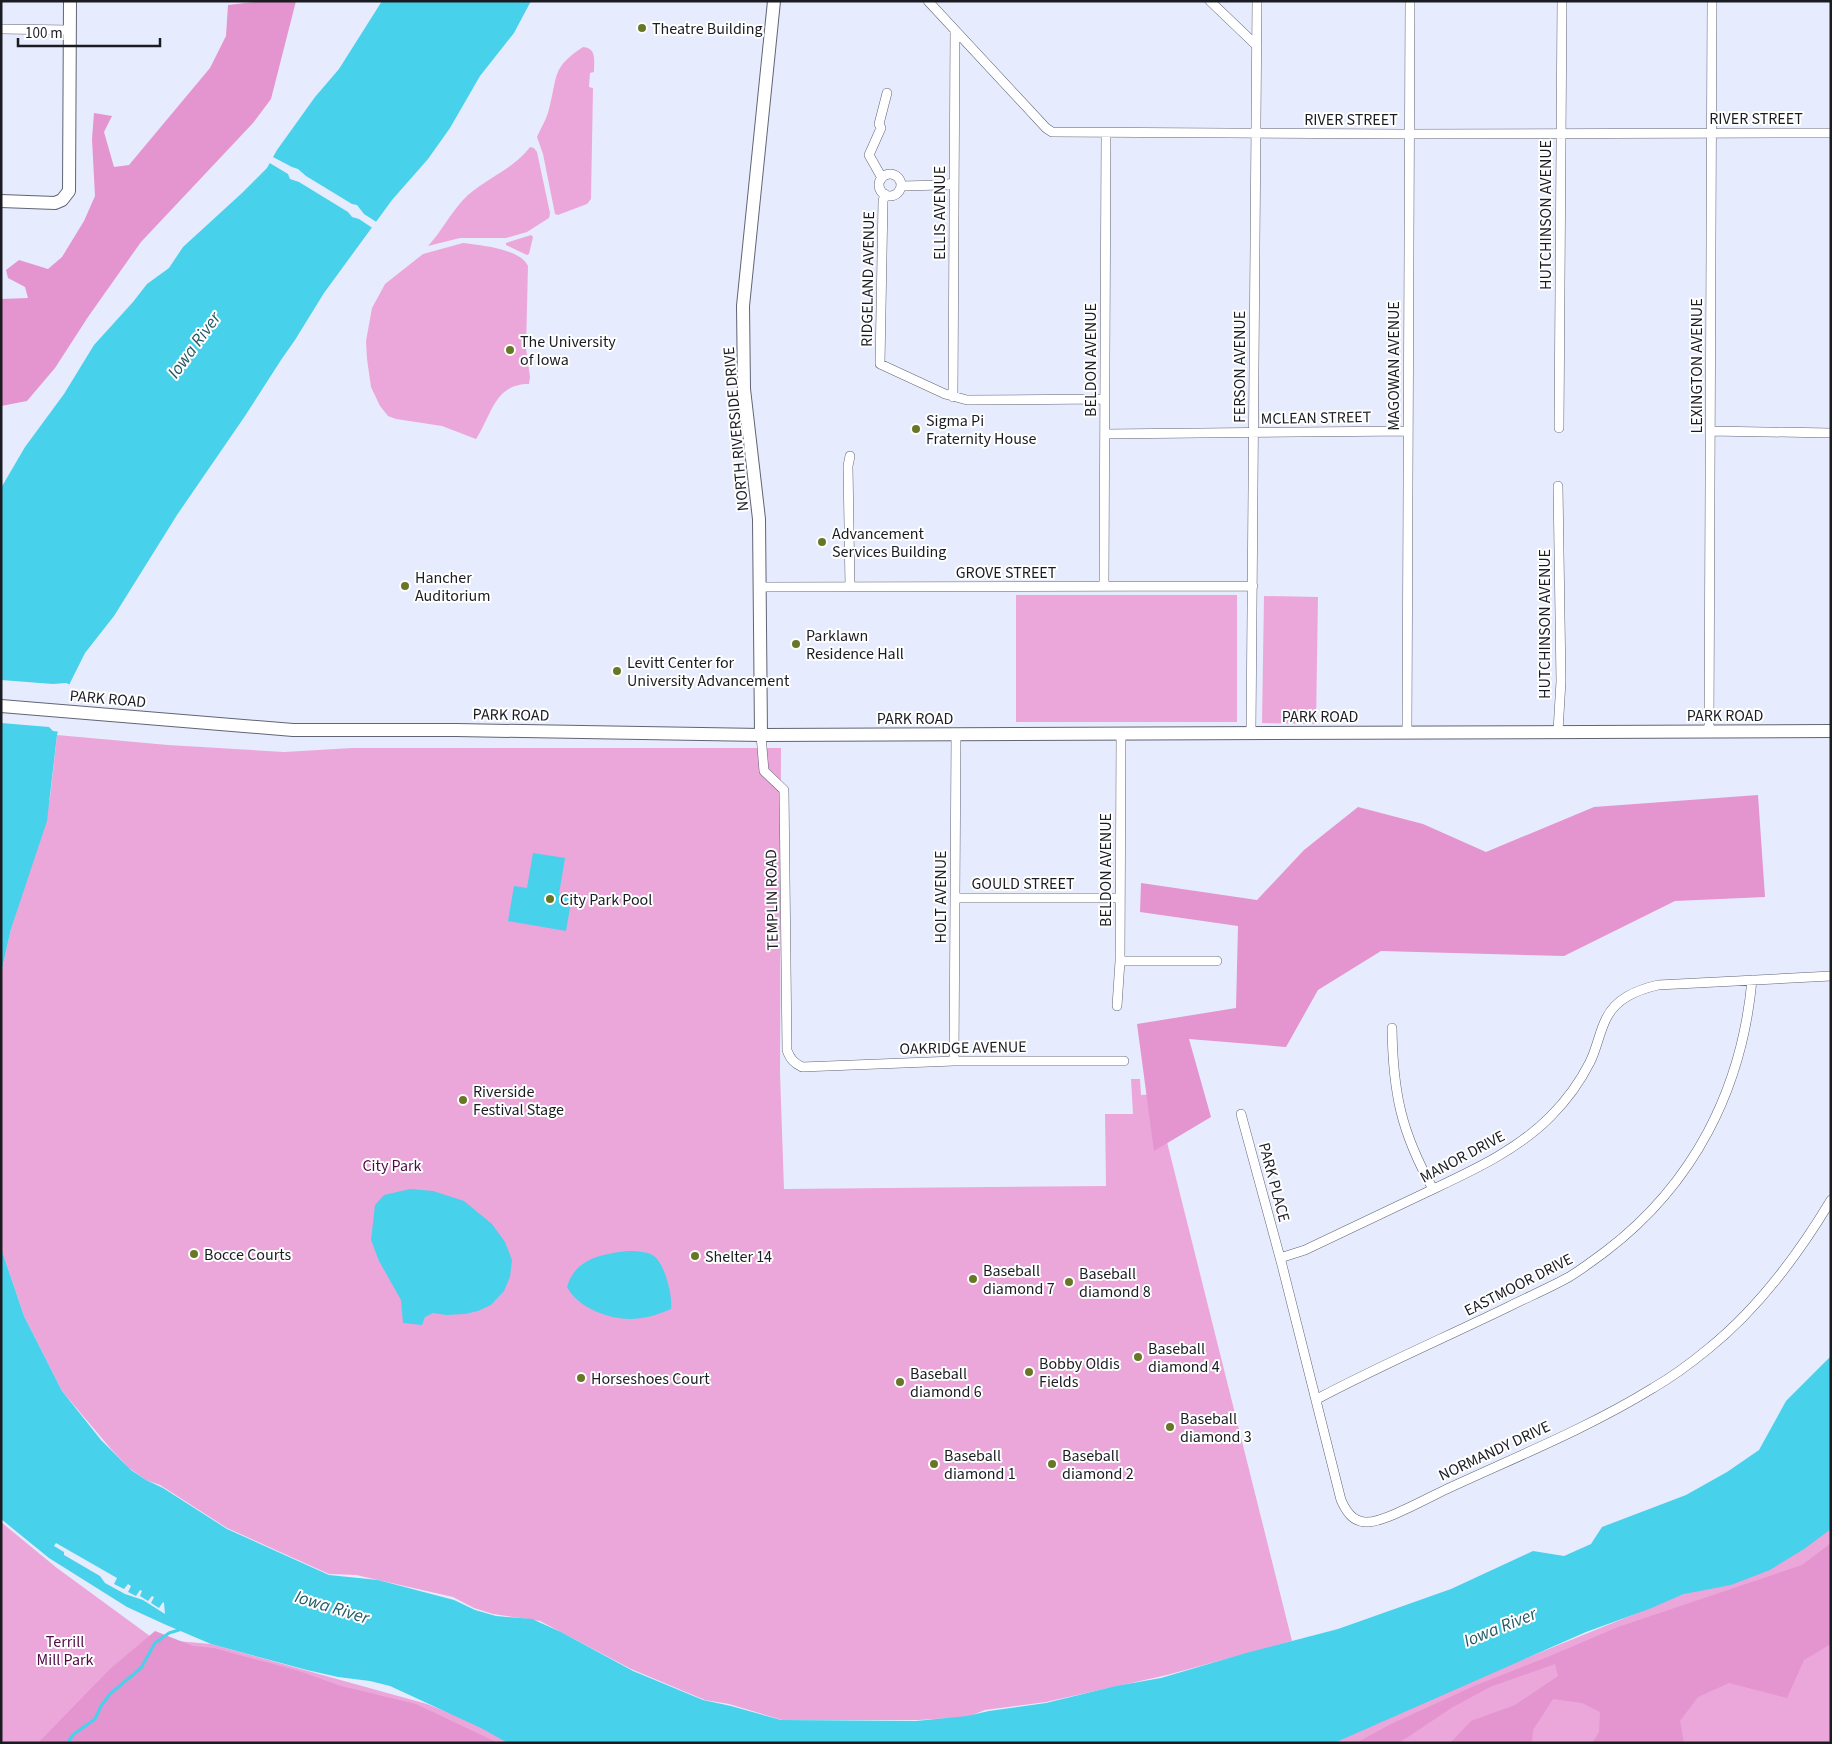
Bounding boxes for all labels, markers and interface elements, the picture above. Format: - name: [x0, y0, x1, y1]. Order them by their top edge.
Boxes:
- scale bar: [18, 15, 160, 47]
- place label: Theatre Building: [652, 18, 763, 40]
- marker: Theatre Building: [636, 22, 648, 34]
- text: 100 m: [25, 23, 63, 44]
- street label: RIVER STREET: [1709, 108, 1803, 130]
- street label: RIVER STREET: [1304, 109, 1398, 131]
- street label: HUTCHINSON AVENUE: [1535, 140, 1557, 290]
- street label: ELLIS AVENUE: [929, 166, 951, 260]
- street label: RIDGELAND AVENUE: [856, 211, 880, 347]
- street label: LEXINGTON AVENUE: [1686, 298, 1708, 434]
- street label: MAGOWAN AVENUE: [1383, 301, 1405, 431]
- street label: BELDON AVENUE: [1080, 303, 1102, 417]
- water label: Iowa River: [162, 306, 228, 384]
- street label: FERSON AVENUE: [1229, 311, 1251, 423]
- place label: The University of Iowa: [520, 331, 616, 371]
- marker: The University of Iowa: [504, 344, 516, 356]
- street label: NORTH RIVERSIDE DRIVE: [718, 346, 754, 512]
- street label: MCLEAN STREET: [1261, 406, 1372, 430]
- place label: Sigma Pi Fraternity House: [926, 410, 1037, 450]
- marker: Sigma Pi Fraternity House: [910, 423, 922, 435]
- place label: Advancement Services Building: [832, 523, 946, 563]
- marker: Advancement Services Building: [816, 536, 828, 548]
- street label: HUTCHINSON AVENUE: [1534, 549, 1556, 699]
- street label: GROVE STREET: [956, 562, 1057, 584]
- place label: Hancher Auditorium: [415, 567, 490, 607]
- marker: Hancher Auditorium: [399, 580, 411, 592]
- place label: Parklawn Residence Hall: [806, 625, 904, 665]
- marker: Parklawn Residence Hall: [790, 638, 802, 650]
- place label: Levitt Center for University Advancement: [627, 652, 790, 692]
- marker: Levitt Center for University Advancement: [611, 665, 623, 677]
- street label: PARK ROAD: [69, 685, 147, 713]
- street label: PARK ROAD: [472, 703, 550, 727]
- street label: PARK ROAD: [1687, 705, 1763, 727]
- street label: PARK ROAD: [1282, 706, 1358, 728]
- street label: PARK ROAD: [877, 708, 953, 730]
- street label: BELDON AVENUE: [1095, 813, 1117, 927]
- street label: TEMPLIN ROAD: [760, 849, 784, 951]
- street label: HOLT AVENUE: [930, 851, 952, 943]
- street label: GOULD STREET: [972, 873, 1075, 895]
- place label: City Park Pool: [560, 889, 652, 911]
- marker: City Park Pool: [544, 893, 556, 905]
- street label: OAKRIDGE AVENUE: [899, 1036, 1027, 1060]
- place label: Riverside Festival Stage: [473, 1081, 564, 1121]
- marker: Riverside Festival Stage: [457, 1094, 469, 1106]
- street label: MANOR DRIVE: [1416, 1125, 1509, 1189]
- street label: PARK PLACE: [1253, 1140, 1295, 1224]
- park label: City Park: [362, 1155, 422, 1177]
- place label: Bocce Courts: [204, 1244, 291, 1266]
- place label: Shelter 14: [705, 1246, 772, 1268]
- marker: Bocce Courts: [188, 1248, 200, 1260]
- street label: EASTMOOR DRIVE: [1460, 1248, 1576, 1322]
- marker: Shelter 14: [689, 1250, 701, 1262]
- place label: Baseball diamond 7: [983, 1260, 1055, 1300]
- place label: Baseball diamond 8: [1079, 1263, 1151, 1303]
- marker: Baseball diamond 7: [967, 1273, 979, 1285]
- marker: Baseball diamond 8: [1063, 1276, 1075, 1288]
- place label: Baseball diamond 4: [1148, 1338, 1220, 1378]
- marker: Baseball diamond 4: [1132, 1351, 1144, 1363]
- place label: Bobby Oldis Fields: [1039, 1353, 1120, 1393]
- place label: Baseball diamond 6: [910, 1363, 982, 1403]
- marker: Bobby Oldis Fields: [1023, 1366, 1035, 1378]
- place label: Horseshoes Court: [591, 1368, 710, 1390]
- marker: Horseshoes Court: [575, 1372, 587, 1384]
- marker: Baseball diamond 6: [894, 1376, 906, 1388]
- place label: Baseball diamond 3: [1180, 1408, 1252, 1448]
- street label: NORMANDY DRIVE: [1435, 1415, 1554, 1486]
- marker: Baseball diamond 3: [1164, 1421, 1176, 1433]
- place label: Baseball diamond 1: [944, 1445, 1016, 1485]
- place label: Baseball diamond 2: [1062, 1445, 1134, 1485]
- marker: Baseball diamond 1: [928, 1458, 940, 1470]
- marker: Baseball diamond 2: [1046, 1458, 1058, 1470]
- water label: Iowa River: [292, 1584, 373, 1631]
- water label: Iowa River: [1460, 1601, 1541, 1653]
- park label: Terrill Mill Park: [37, 1631, 93, 1671]

